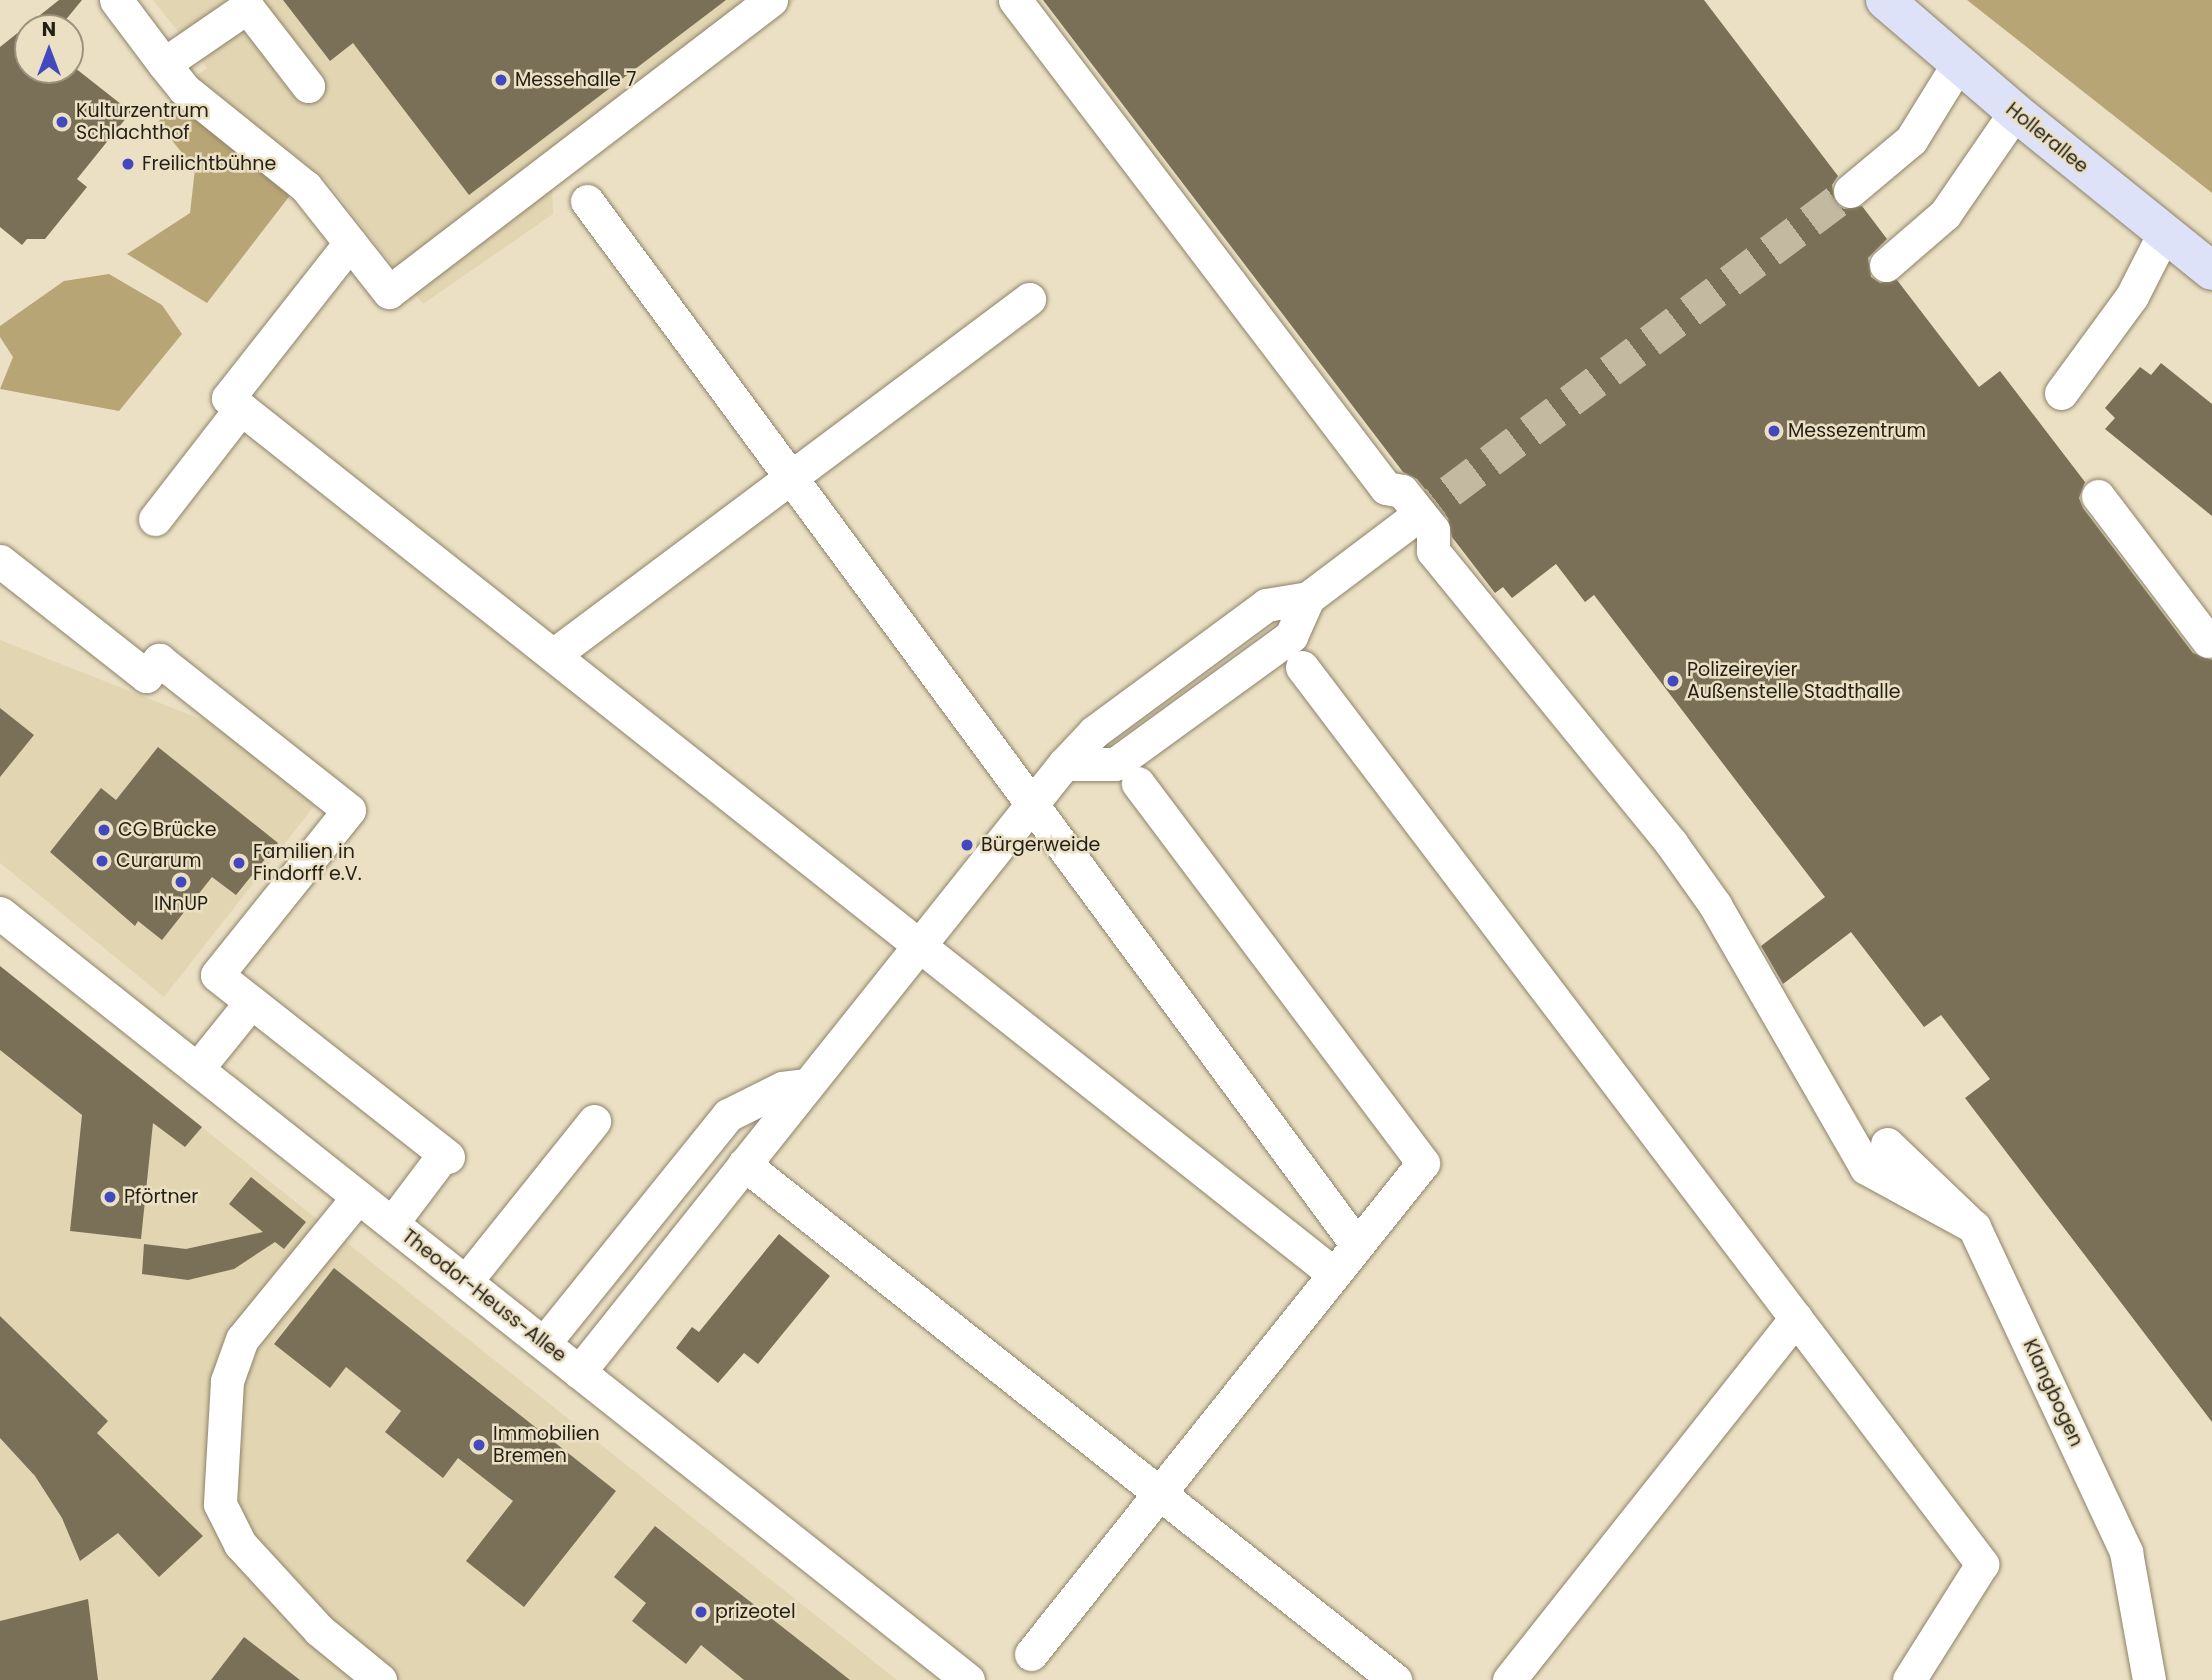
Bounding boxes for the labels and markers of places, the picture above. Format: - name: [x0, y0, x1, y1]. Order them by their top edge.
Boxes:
- place label: Messehalle 7: [515, 69, 636, 91]
- marker: Messehalle 7: [493, 72, 509, 88]
- place label: Kulturzentrum Schlachthof: [76, 100, 209, 144]
- marker: Kulturzentrum Schlachthof: [54, 114, 70, 130]
- place label: Freilichtbühne: [142, 153, 276, 175]
- marker: Freilichtbühne: [120, 156, 136, 172]
- place label: Messezentrum: [1788, 420, 1926, 442]
- marker: Messezentrum: [1766, 423, 1782, 439]
- place label: Polizeirevier Außenstelle Stadthalle: [1687, 659, 1900, 703]
- marker: Polizeirevier Außenstelle Stadthalle: [1665, 673, 1681, 689]
- place label: CG Brücke: [118, 819, 217, 841]
- marker: CG Brücke: [96, 822, 112, 838]
- place label: Bürgerweide: [981, 834, 1100, 856]
- marker: Bürgerweide: [959, 837, 975, 853]
- place label: Familien in Findorff e.V.: [253, 841, 362, 885]
- place label: Curarum: [116, 850, 202, 872]
- marker: Curarum: [94, 853, 110, 869]
- marker: Familien in Findorff e.V.: [231, 855, 247, 871]
- marker: INnUP: [173, 874, 189, 890]
- place label: INnUP: [154, 893, 208, 915]
- place label: Pförtner: [124, 1186, 198, 1208]
- marker: Pförtner: [102, 1189, 118, 1205]
- place label: Immobilien Bremen: [493, 1423, 600, 1467]
- marker: Immobilien Bremen: [471, 1437, 487, 1453]
- place label: prizeotel: [715, 1601, 796, 1623]
- marker: prizeotel: [693, 1604, 709, 1620]

